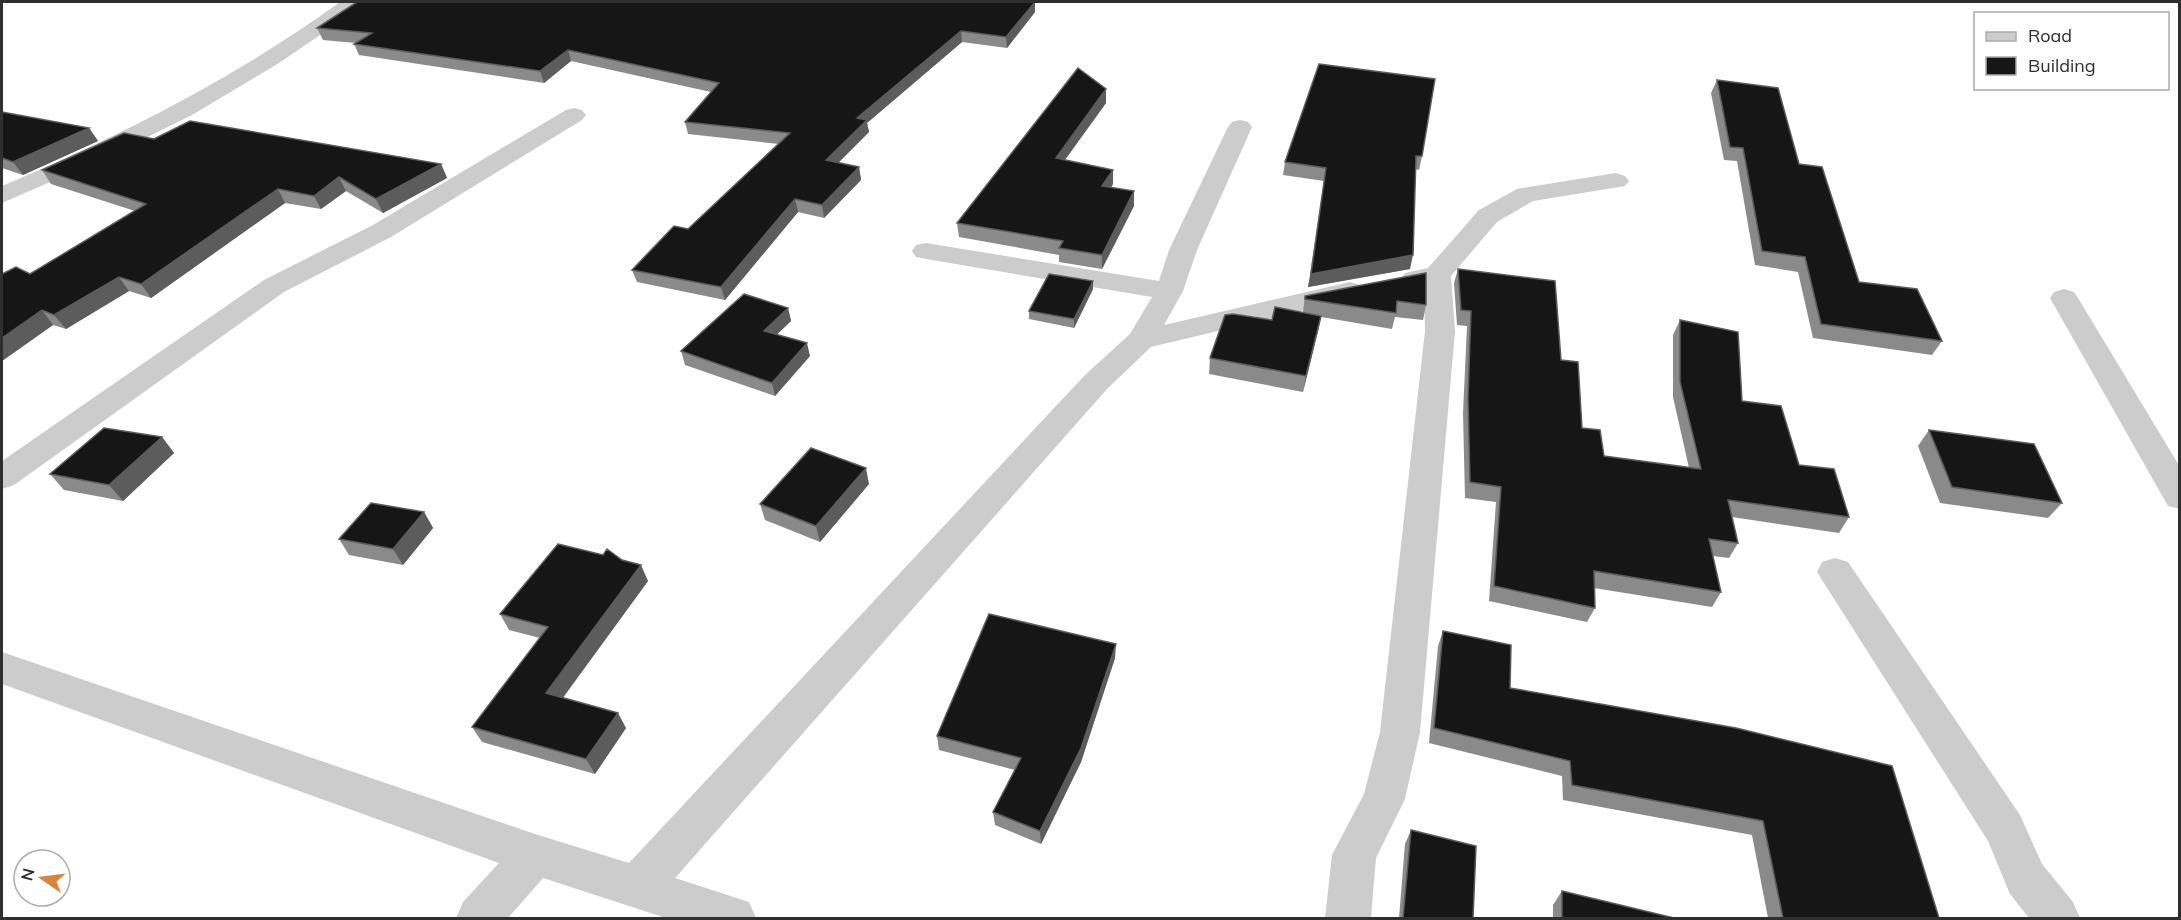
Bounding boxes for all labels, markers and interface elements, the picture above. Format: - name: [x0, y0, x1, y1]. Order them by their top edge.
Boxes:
- legend: [1974, 12, 2169, 90]
- text: Road: [2028, 24, 2072, 47]
- text: Building: [2028, 54, 2096, 77]
- north arrow: [12, 848, 72, 908]
- text: N: [16, 866, 39, 883]

